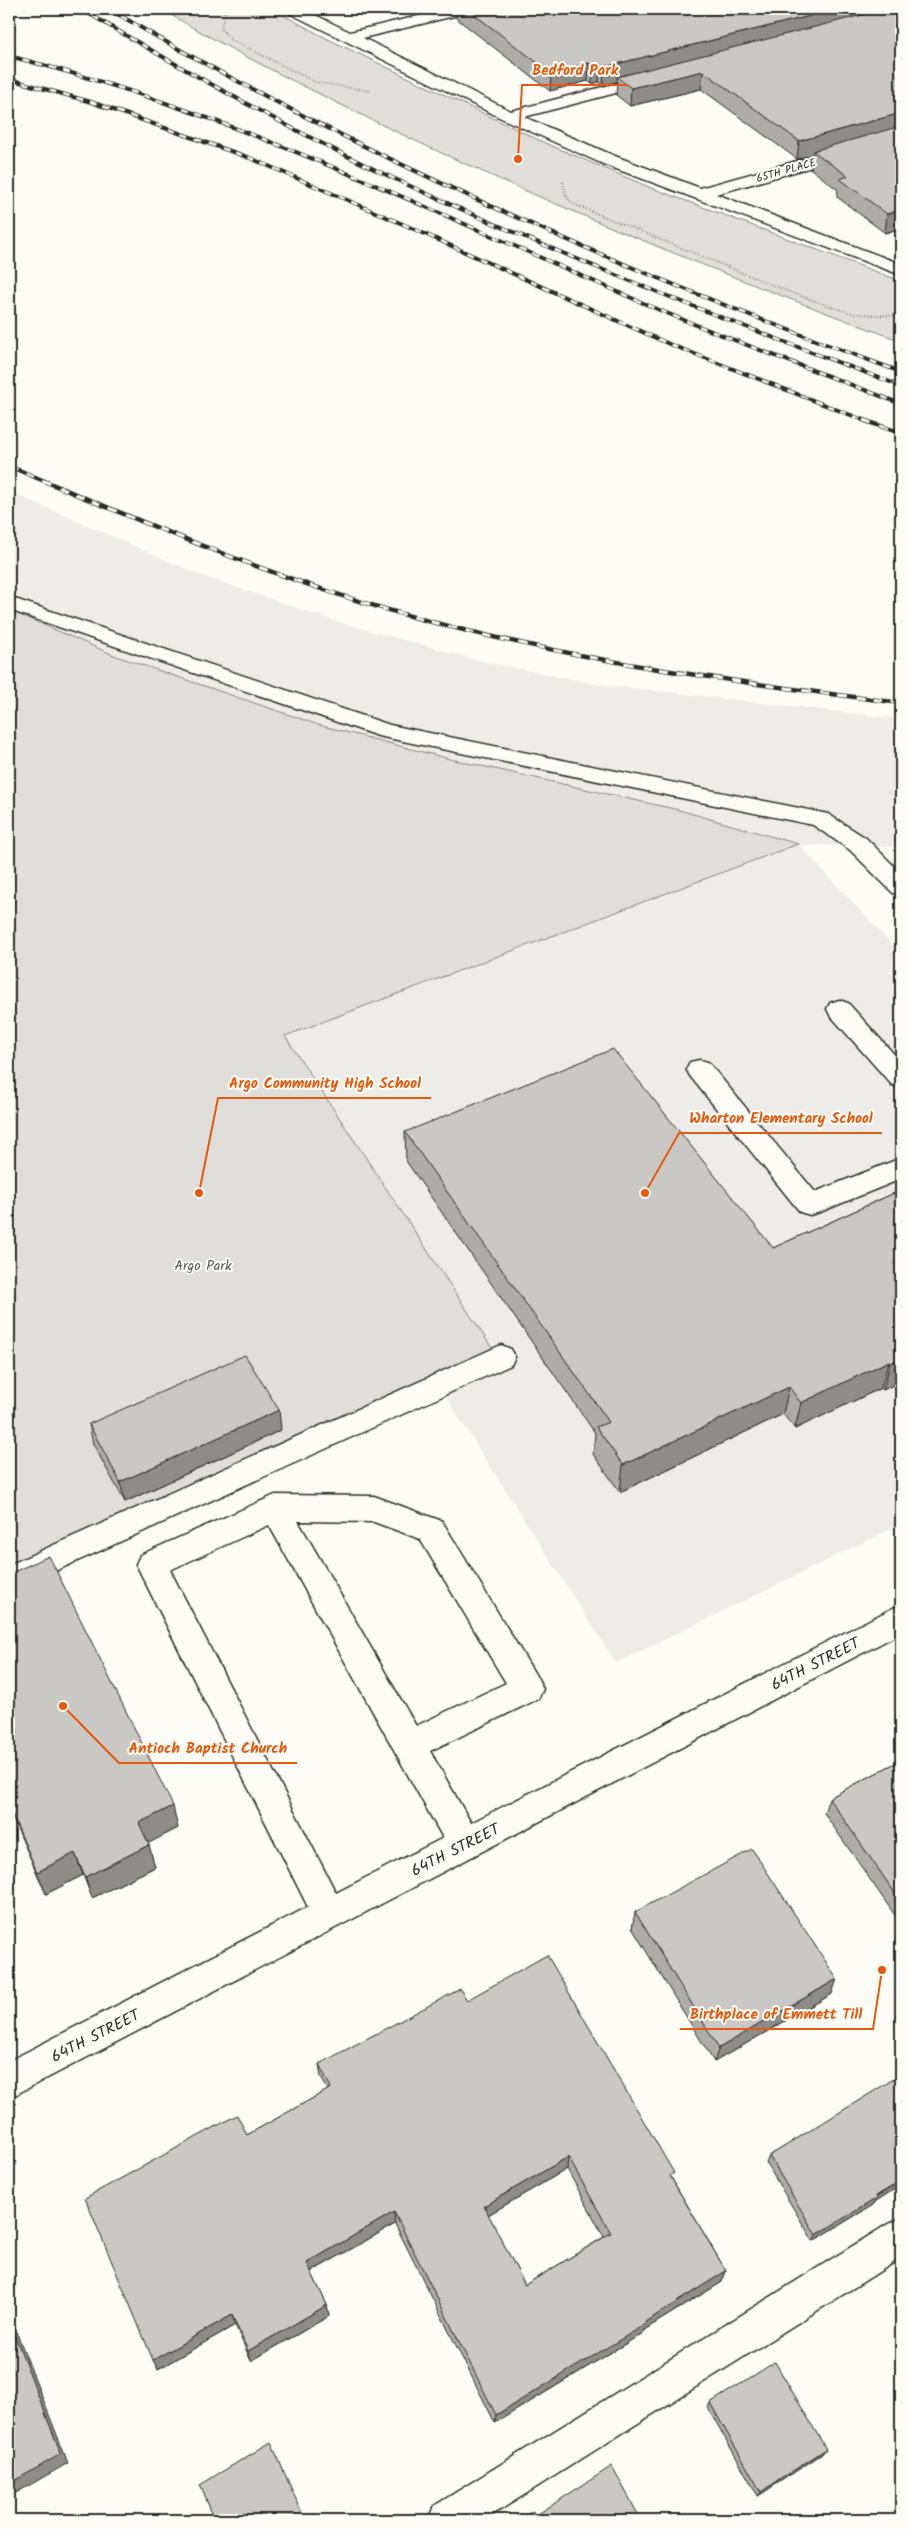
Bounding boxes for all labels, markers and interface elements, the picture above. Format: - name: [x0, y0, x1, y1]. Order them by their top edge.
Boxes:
- callout: Bedford Park: [522, 55, 628, 85]
- text: Bedford Park: [532, 59, 619, 83]
- street label: 65TH PLACE: [754, 154, 819, 188]
- callout: Argo Community High School: [218, 1068, 431, 1098]
- text: Argo Community High School: [229, 1072, 421, 1096]
- callout: Wharton Elementary School: [679, 1103, 882, 1133]
- text: Wharton Elementary School: [689, 1107, 873, 1131]
- park label: Argo Park: [174, 1255, 232, 1277]
- street label: 64TH STREET: [767, 1631, 866, 1698]
- callout: Antioch Baptist Church: [119, 1733, 297, 1763]
- text: Antioch Baptist Church: [129, 1737, 287, 1761]
- street label: 64TH STREET: [407, 1817, 506, 1884]
- callout: Birthplace of Emmett Till: [680, 1999, 873, 2029]
- street label: 64TH STREET: [47, 2003, 146, 2070]
- text: Birthplace of Emmett Till: [690, 2003, 862, 2027]

